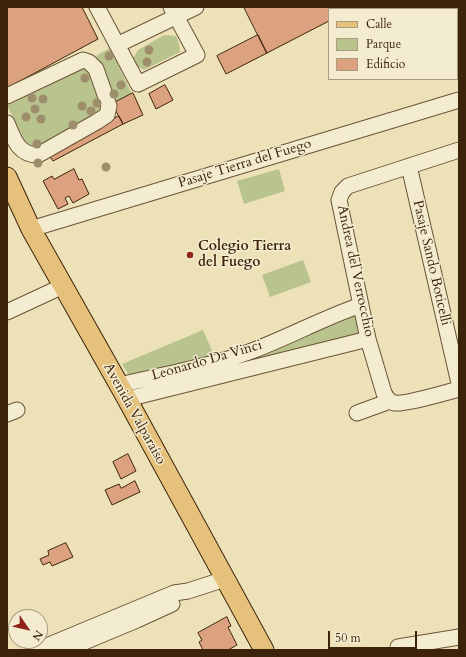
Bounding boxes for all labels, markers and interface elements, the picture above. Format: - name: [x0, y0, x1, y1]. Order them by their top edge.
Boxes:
- legend: [328, 8, 458, 80]
- text: Calle: [366, 16, 392, 32]
- text: Parque: [366, 36, 401, 52]
- text: Edificio: [366, 56, 405, 72]
- street label: Pasaje Tierra del Fuego: [176, 136, 314, 192]
- street label: Pasaje Sando Boticelli: [408, 199, 454, 327]
- street label: Andrea del Verrocchio: [333, 204, 377, 338]
- place label: Colegio Tierra del Fuego: [198, 239, 291, 272]
- marker: Colegio Tierra del Fuego: [185, 250, 195, 260]
- street label: Leonardo Da Vinci: [150, 337, 264, 385]
- street label: Avenida Valparaíso: [99, 360, 169, 468]
- north arrow: [8, 609, 48, 649]
- scale bar: [330, 623, 419, 649]
- text: N: [29, 627, 46, 644]
- text: 50 m: [335, 630, 361, 646]

